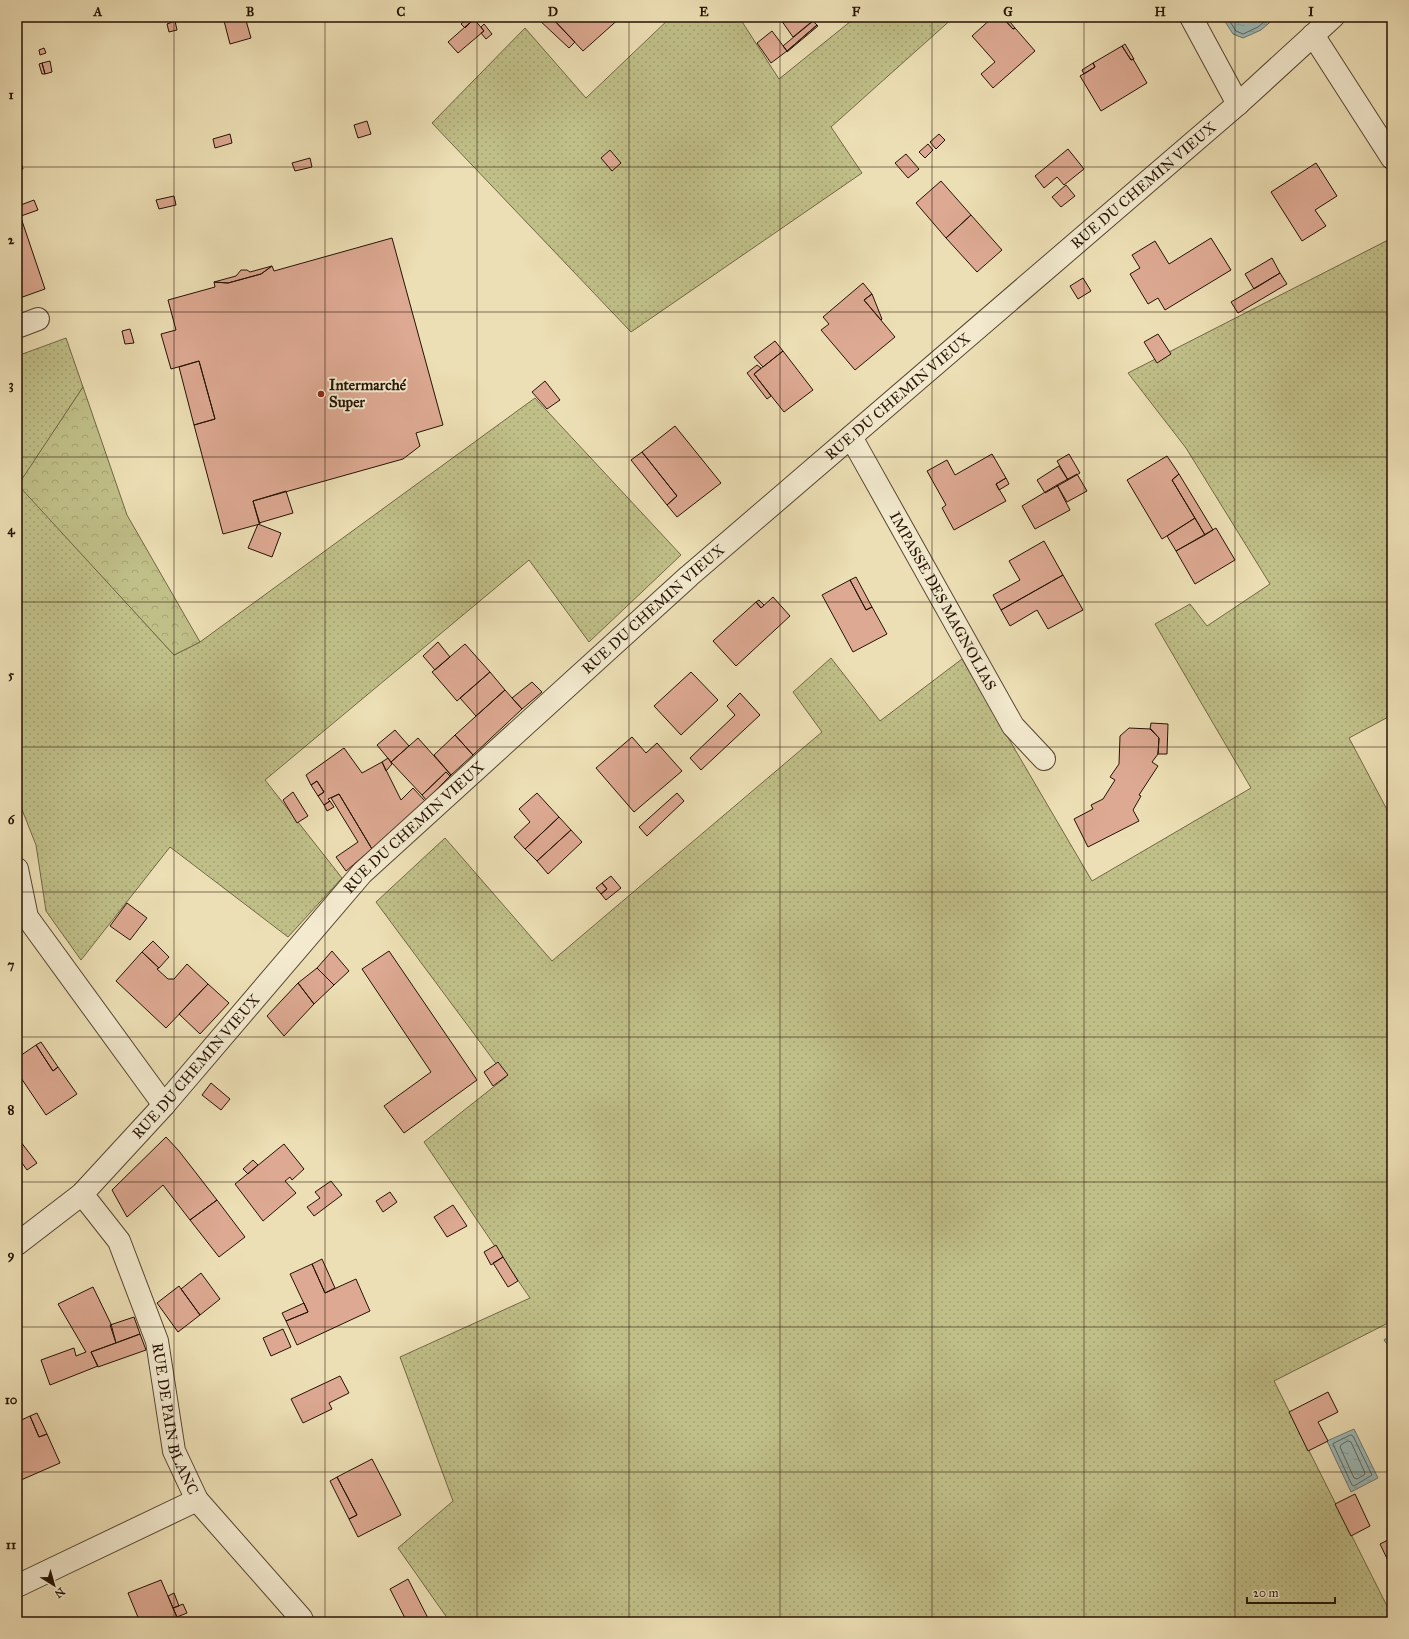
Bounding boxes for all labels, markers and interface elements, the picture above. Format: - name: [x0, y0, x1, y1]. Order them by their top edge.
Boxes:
- text: A: [93, 4, 103, 20]
- text: B: [246, 4, 255, 20]
- text: C: [397, 4, 406, 20]
- text: D: [548, 4, 558, 20]
- text: E: [699, 4, 709, 20]
- text: F: [852, 4, 861, 20]
- text: G: [1003, 4, 1013, 20]
- text: H: [1154, 4, 1166, 20]
- text: I: [1308, 4, 1314, 20]
- text: 1: [8, 87, 14, 103]
- street label: RUE DU CHEMIN VIEUX: [1067, 118, 1220, 253]
- text: 2: [8, 232, 15, 248]
- street label: RUE DU CHEMIN VIEUX: [822, 329, 974, 464]
- place label: Intermarché Super: [329, 376, 407, 412]
- text: 3: [8, 377, 14, 393]
- marker: Intermarché Super: [316, 389, 326, 399]
- street label: IMPASSE DES MAGNOLIAS: [886, 508, 1000, 694]
- text: 4: [7, 522, 15, 538]
- street label: RUE DU CHEMIN VIEUX: [578, 540, 728, 678]
- text: 5: [8, 667, 15, 683]
- street label: RUE DU CHEMIN VIEUX: [340, 757, 488, 897]
- text: 6: [8, 812, 16, 828]
- text: 7: [8, 957, 15, 973]
- street label: RUE DU CHEMIN VIEUX: [128, 990, 264, 1143]
- text: 8: [8, 1102, 15, 1118]
- text: 9: [8, 1247, 15, 1263]
- street label: RUE DE PAIN BLANC: [148, 1342, 202, 1498]
- text: 10: [5, 1392, 18, 1408]
- text: 11: [6, 1537, 16, 1553]
- north arrow: [34, 1565, 74, 1605]
- scale bar: [1247, 1579, 1335, 1605]
- text: N: [52, 1585, 67, 1601]
- text: 20 m: [1253, 1586, 1279, 1600]

